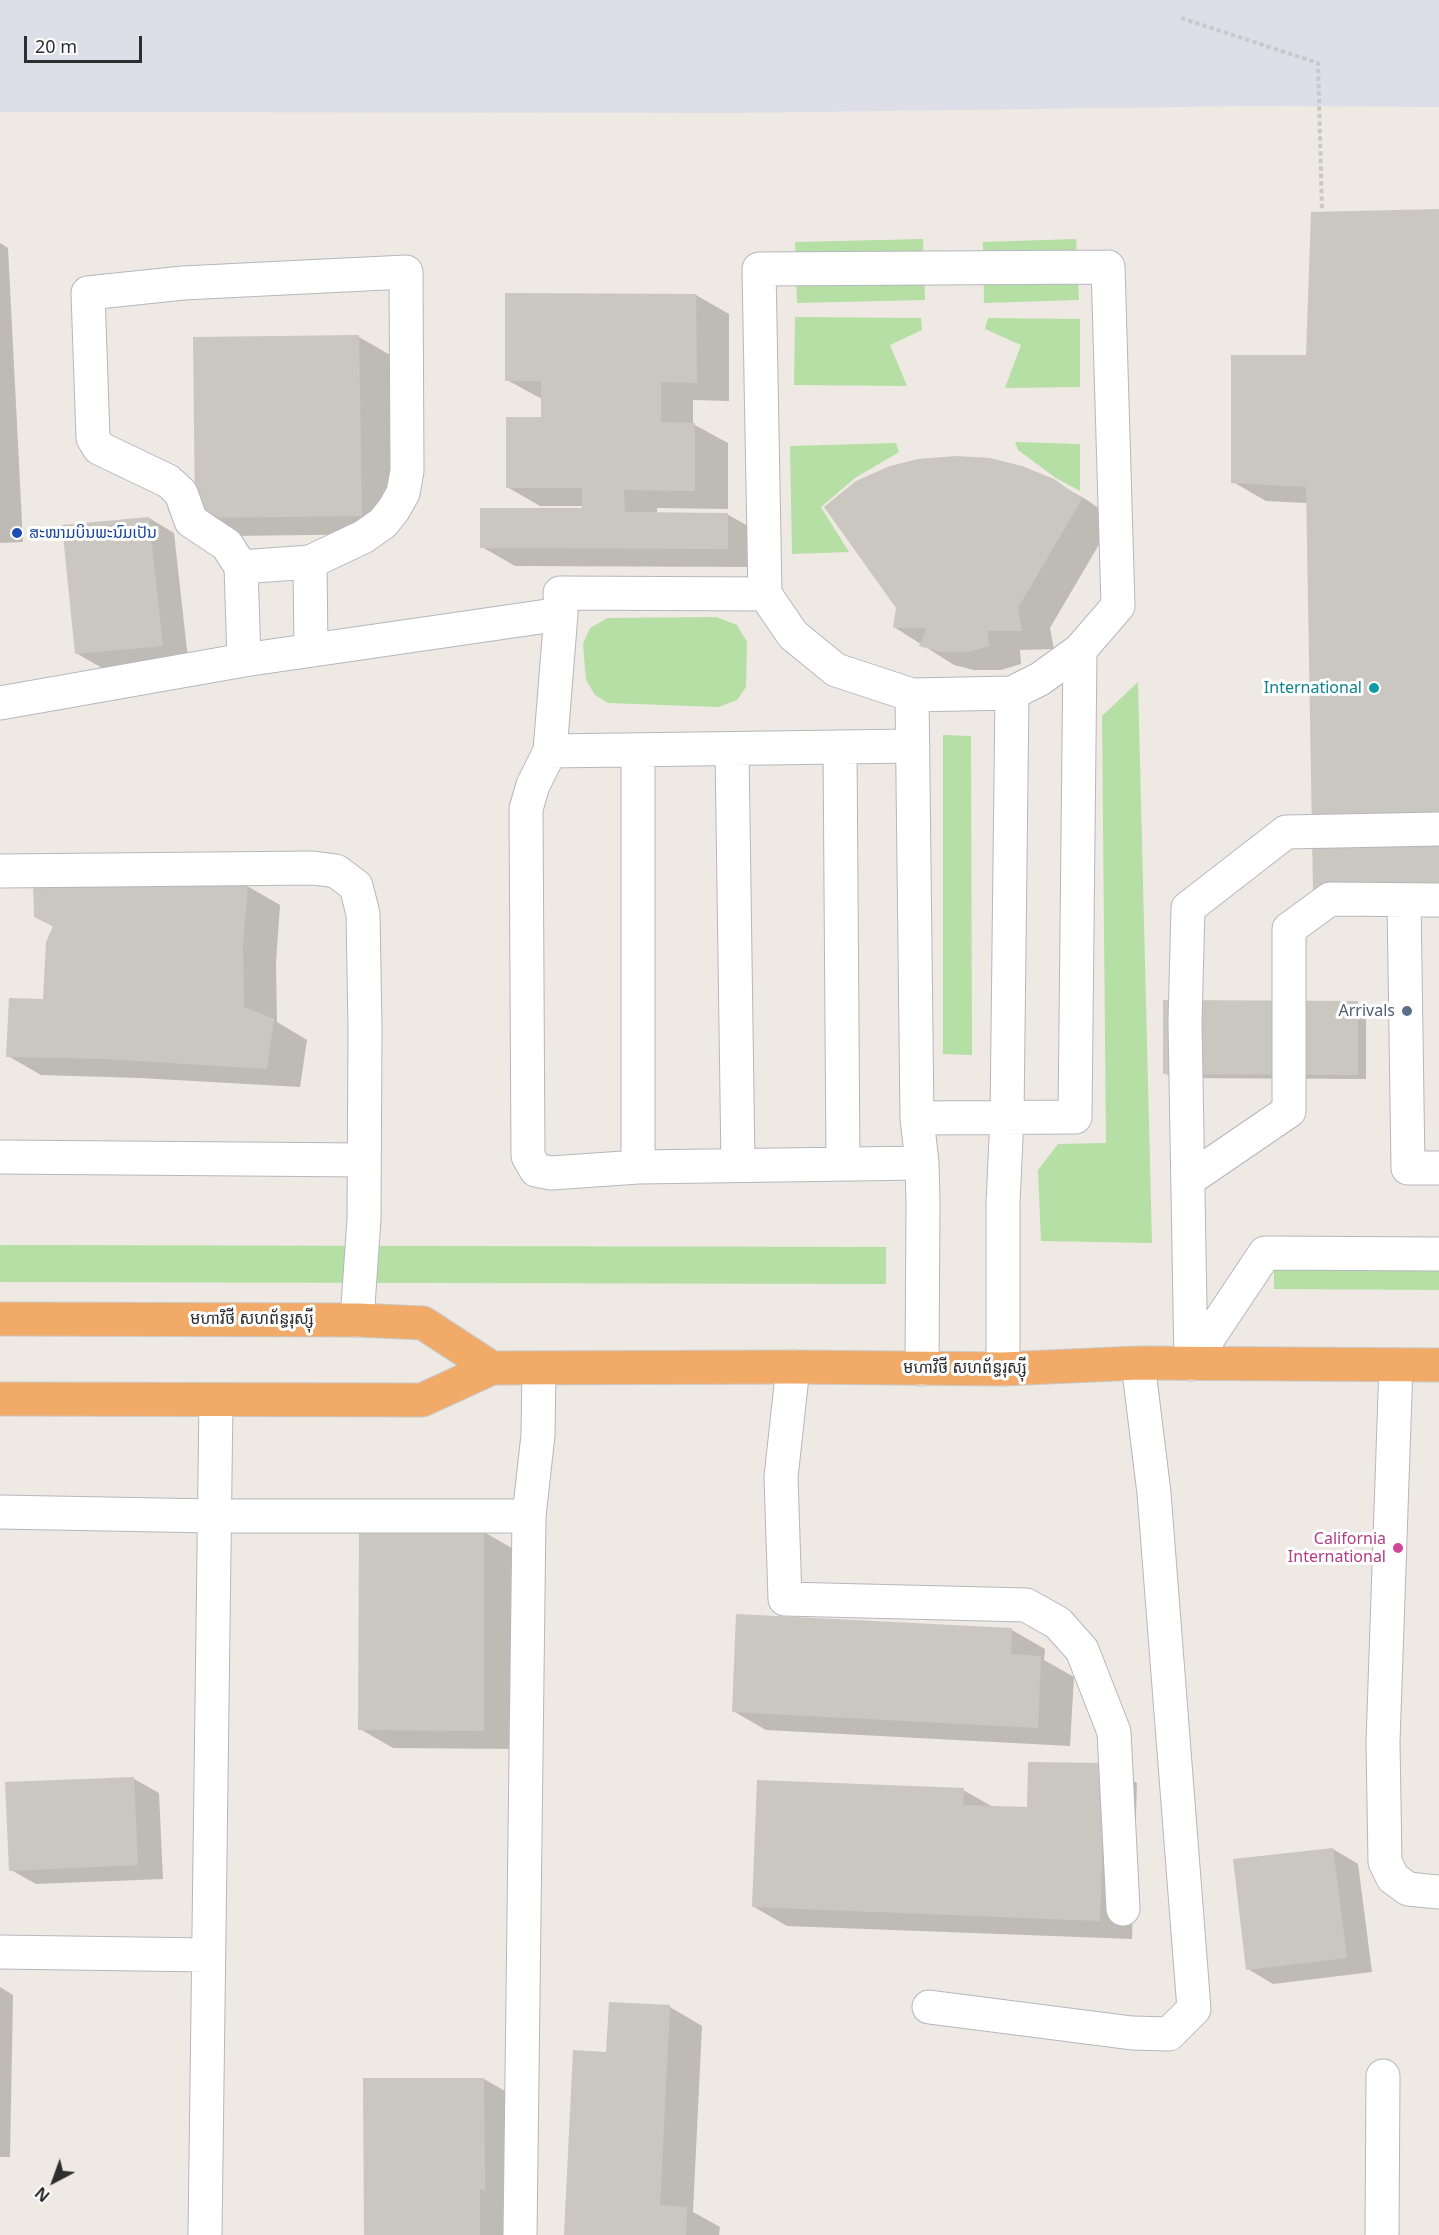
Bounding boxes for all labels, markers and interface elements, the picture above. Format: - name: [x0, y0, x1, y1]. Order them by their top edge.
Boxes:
- scale bar: [27, 24, 146, 62]
- text: 20 m: [35, 34, 77, 58]
- place label: ສະໜາມບິນພະນົມເປັນ: [29, 523, 157, 543]
- marker: ສະໜາມບິນພະນົມເປັນ: [10, 526, 24, 540]
- place label: International: [1264, 678, 1362, 698]
- marker: International: [1367, 681, 1381, 695]
- place label: Arrivals: [1339, 1001, 1395, 1021]
- marker: Arrivals: [1400, 1004, 1414, 1018]
- street label: មហាវិថី សហព័ន្ធរុស្ស៊ី: [190, 1309, 314, 1329]
- street label: មហាវិថី សហព័ន្ធរុស្ស៊ី: [903, 1358, 1027, 1378]
- place label: California International: [1288, 1529, 1386, 1567]
- marker: California International: [1391, 1541, 1405, 1555]
- north arrow: [24, 2151, 84, 2211]
- text: N: [30, 2182, 54, 2207]

